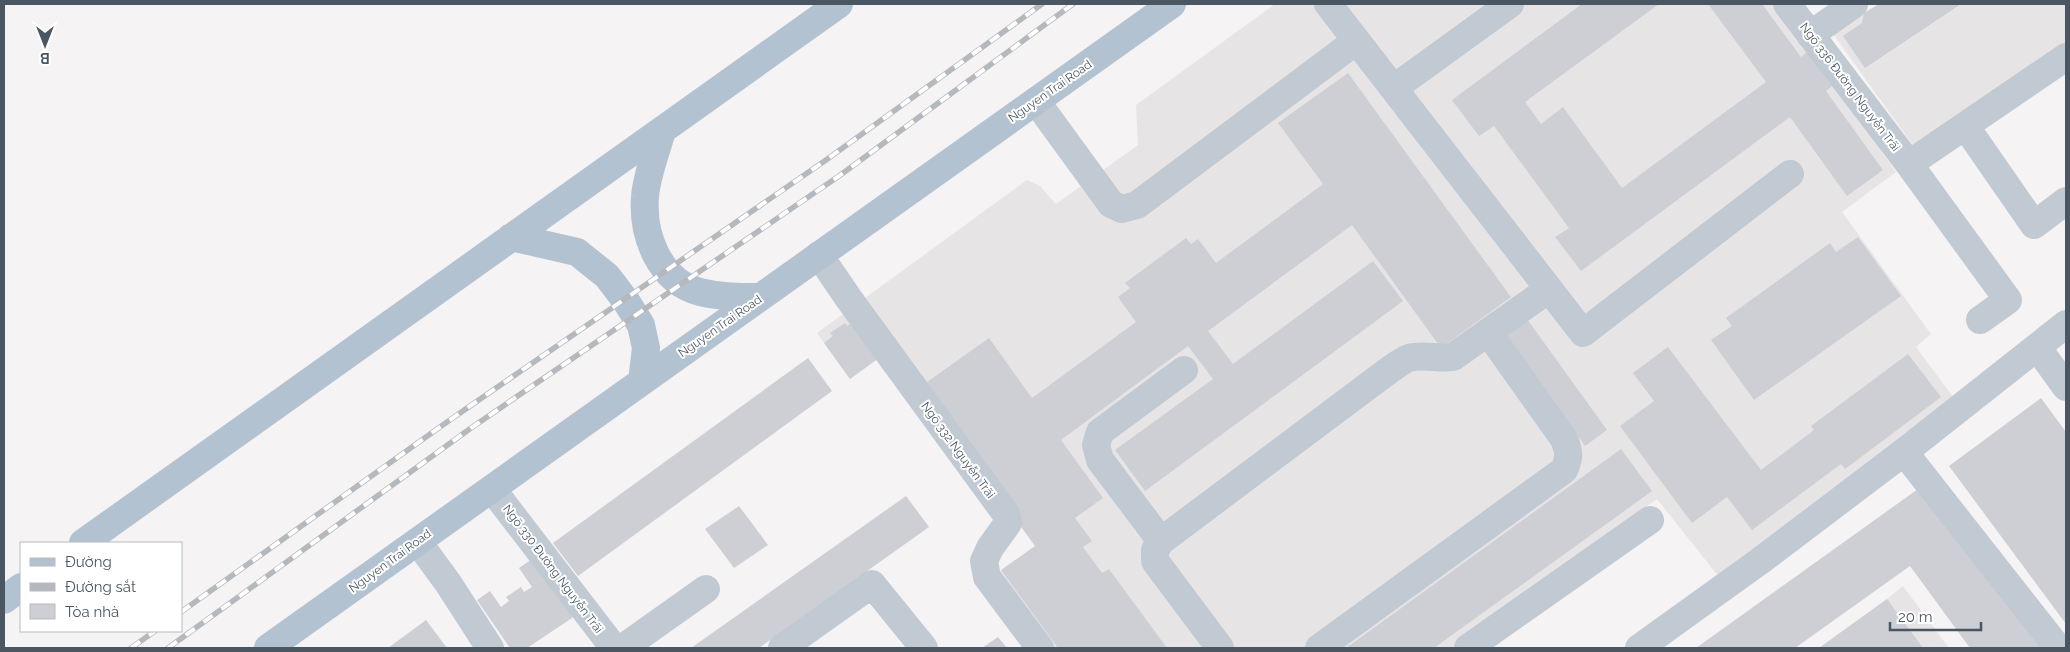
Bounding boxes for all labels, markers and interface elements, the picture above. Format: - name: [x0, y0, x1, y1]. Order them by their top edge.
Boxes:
- north arrow: [20, 20, 70, 70]
- street label: Ngõ 336 Đường Nguyễn Trãi: [1797, 20, 1903, 154]
- text: B: [40, 50, 50, 66]
- street label: Nguyen Trai Road: [1006, 57, 1094, 125]
- street label: Nguyen Trai Road: [676, 292, 764, 360]
- street label: Ngõ 332 Nguyễn Trãi: [918, 399, 998, 501]
- street label: Ngõ 330 Đường Nguyễn Trãi: [500, 502, 606, 636]
- street label: Nguyen Trai Road: [346, 526, 434, 596]
- legend: [20, 542, 182, 632]
- text: Đường: [65, 553, 112, 571]
- text: Đường sắt: [65, 578, 136, 596]
- scale bar: [1890, 600, 1981, 632]
- text: Tòa nhà: [65, 603, 119, 621]
- text: 20 m: [1898, 608, 1933, 626]

